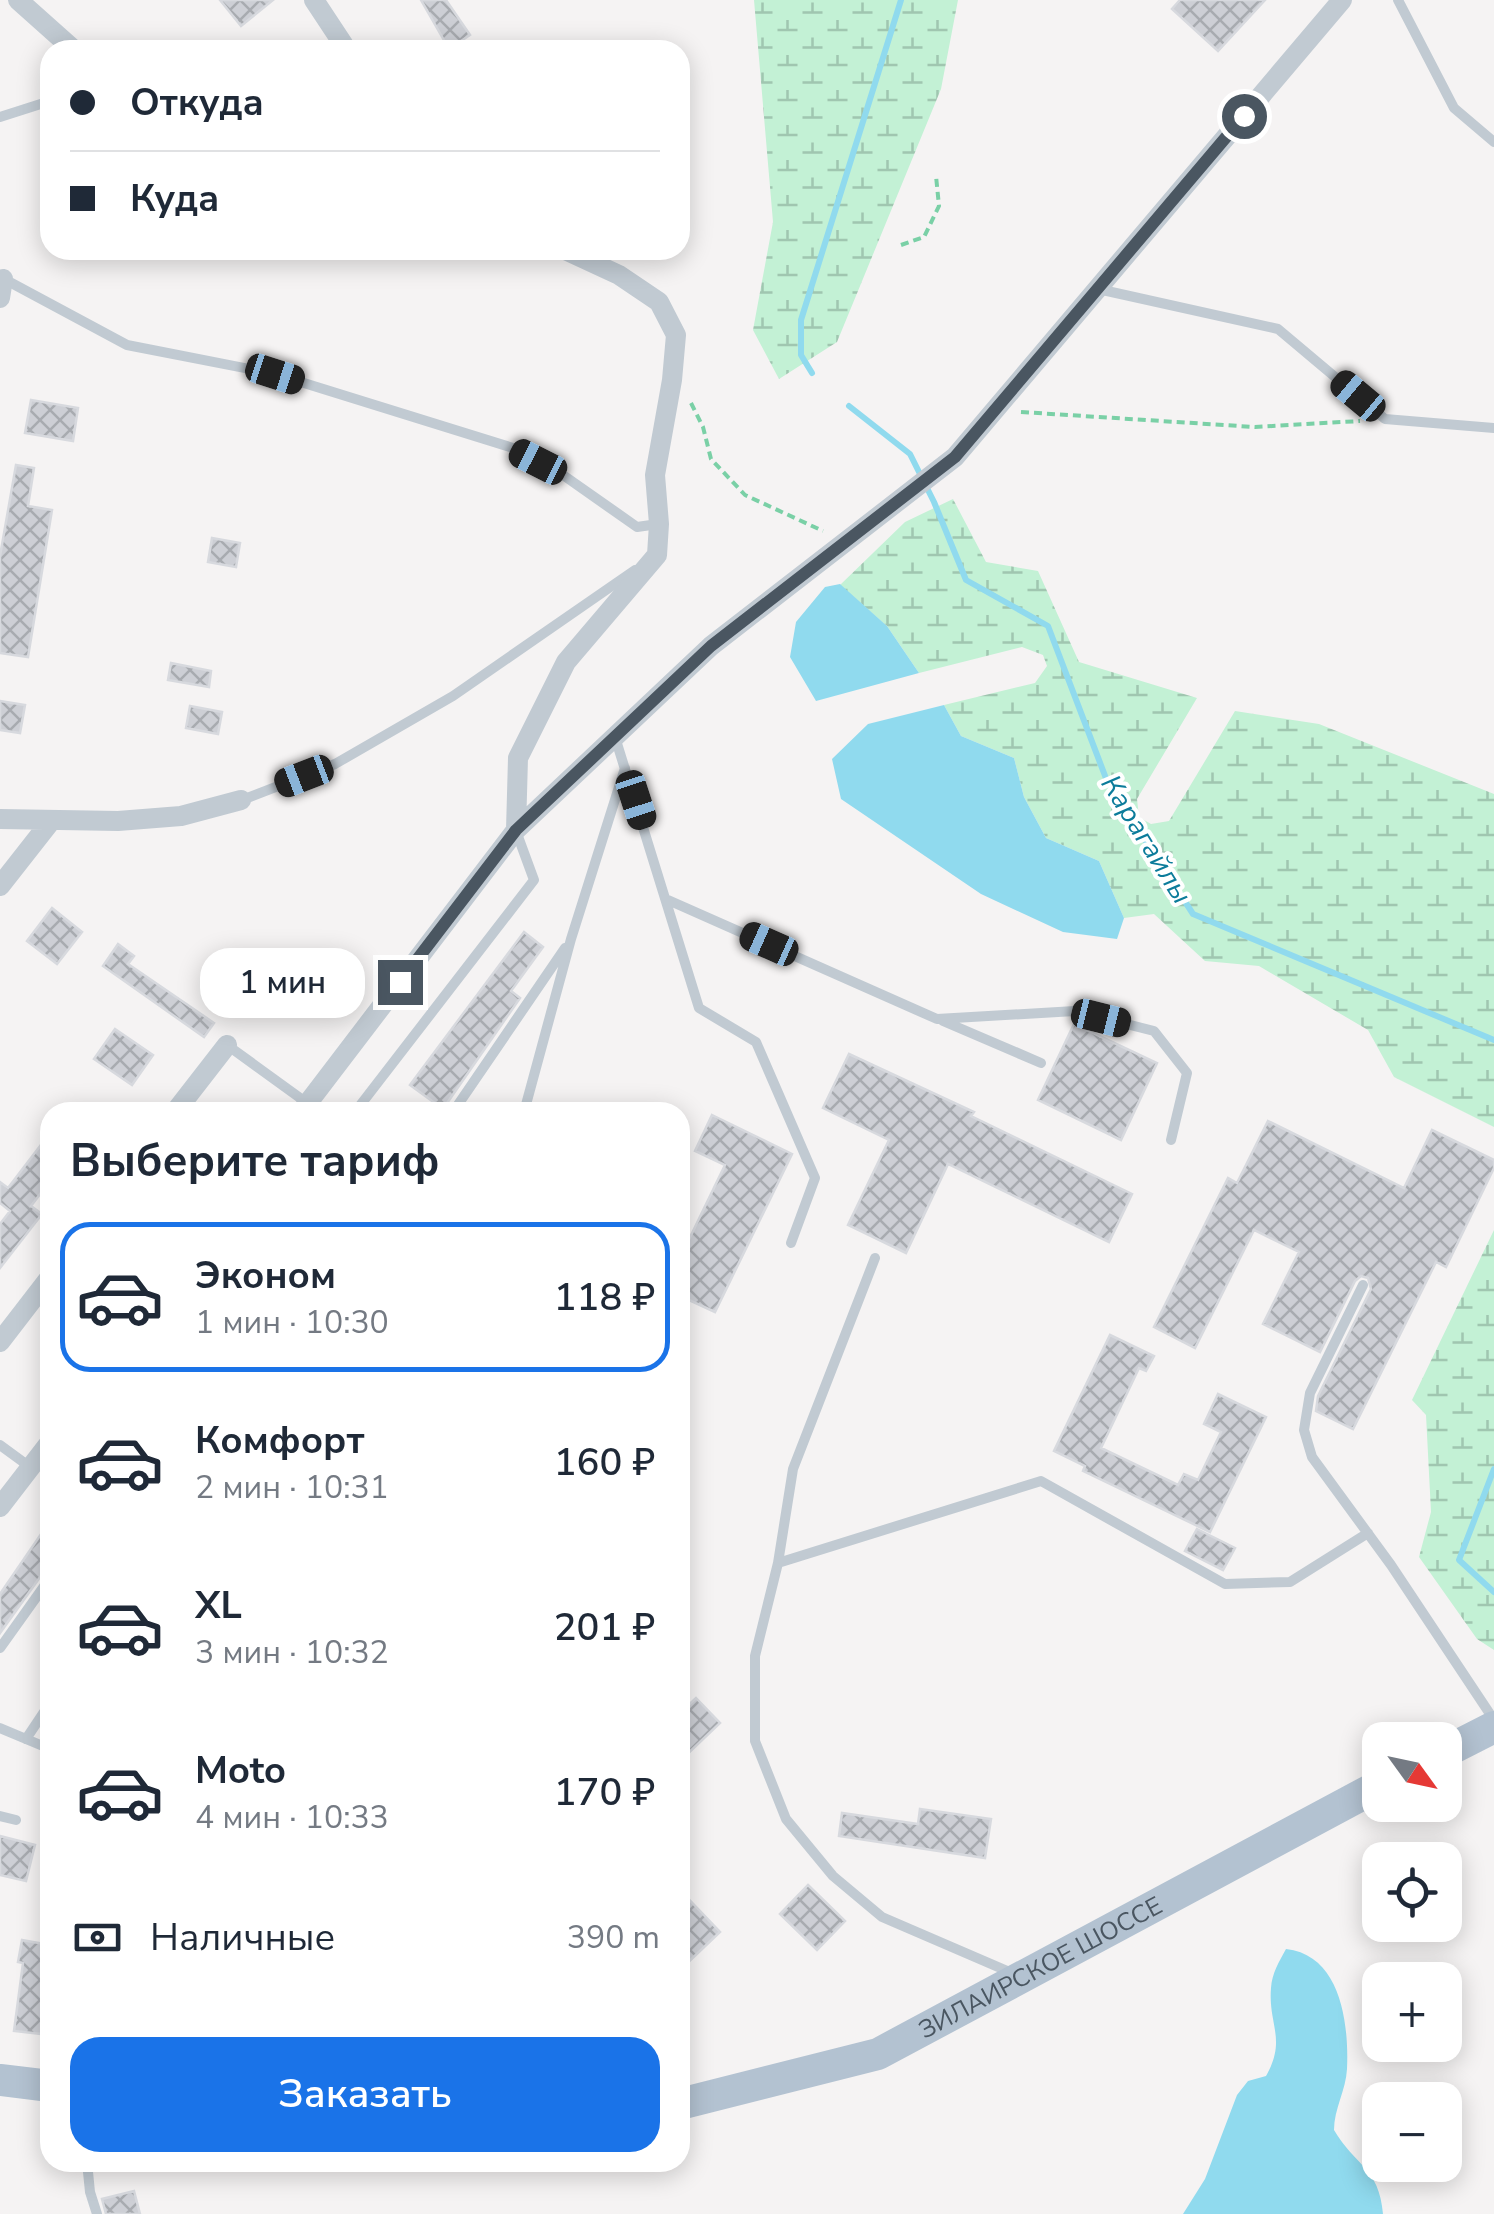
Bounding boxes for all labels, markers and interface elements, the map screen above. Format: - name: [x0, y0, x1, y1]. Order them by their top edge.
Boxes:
- text: Откуда: [130, 77, 264, 128]
- route start: [1222, 94, 1267, 139]
- text: Куда: [130, 173, 219, 224]
- car: [242, 350, 308, 398]
- car: [1325, 365, 1391, 427]
- car: [504, 435, 572, 489]
- car: [271, 751, 337, 801]
- car: [612, 767, 660, 833]
- water label: Карагайлы: [1092, 768, 1201, 911]
- car: [735, 918, 803, 970]
- callout: 1 мин: [200, 947, 365, 1017]
- route end: [378, 960, 423, 1005]
- text: 1 мин: [239, 961, 326, 1004]
- car: [1068, 996, 1134, 1040]
- text: Выберите тариф: [70, 1131, 440, 1192]
- text: Эконом: [195, 1250, 336, 1301]
- icon: car: [75, 1252, 165, 1342]
- text: 118 ₽: [554, 1272, 655, 1323]
- text: 1 мин · 10:30: [195, 1301, 389, 1344]
- text: Комфорт: [195, 1415, 364, 1466]
- icon: car: [75, 1417, 165, 1507]
- text: 160 ₽: [554, 1437, 655, 1488]
- text: 2 мин · 10:31: [195, 1466, 389, 1509]
- text: XL: [195, 1580, 242, 1631]
- icon: car: [75, 1582, 165, 1672]
- text: 201 ₽: [554, 1602, 655, 1653]
- text: 3 мин · 10:32: [195, 1631, 389, 1674]
- north arrow: [1362, 1722, 1462, 1822]
- map controls: [1362, 1722, 1462, 2182]
- text: Moto: [195, 1745, 286, 1796]
- icon: car: [75, 1747, 165, 1837]
- text: 170 ₽: [554, 1767, 655, 1818]
- text: 4 мин · 10:33: [195, 1796, 389, 1839]
- button: locate: [1362, 1842, 1462, 1942]
- street label: ЗИЛАИРСКОЕ ШОССЕ: [913, 1889, 1168, 2047]
- icon: cash: [70, 1910, 125, 1965]
- text: Наличные: [150, 1912, 335, 1963]
- text: 390 m: [567, 1916, 660, 1959]
- button: +: [1362, 1962, 1462, 2062]
- button: Заказать: [70, 2037, 660, 2152]
- button: −: [1362, 2082, 1462, 2182]

